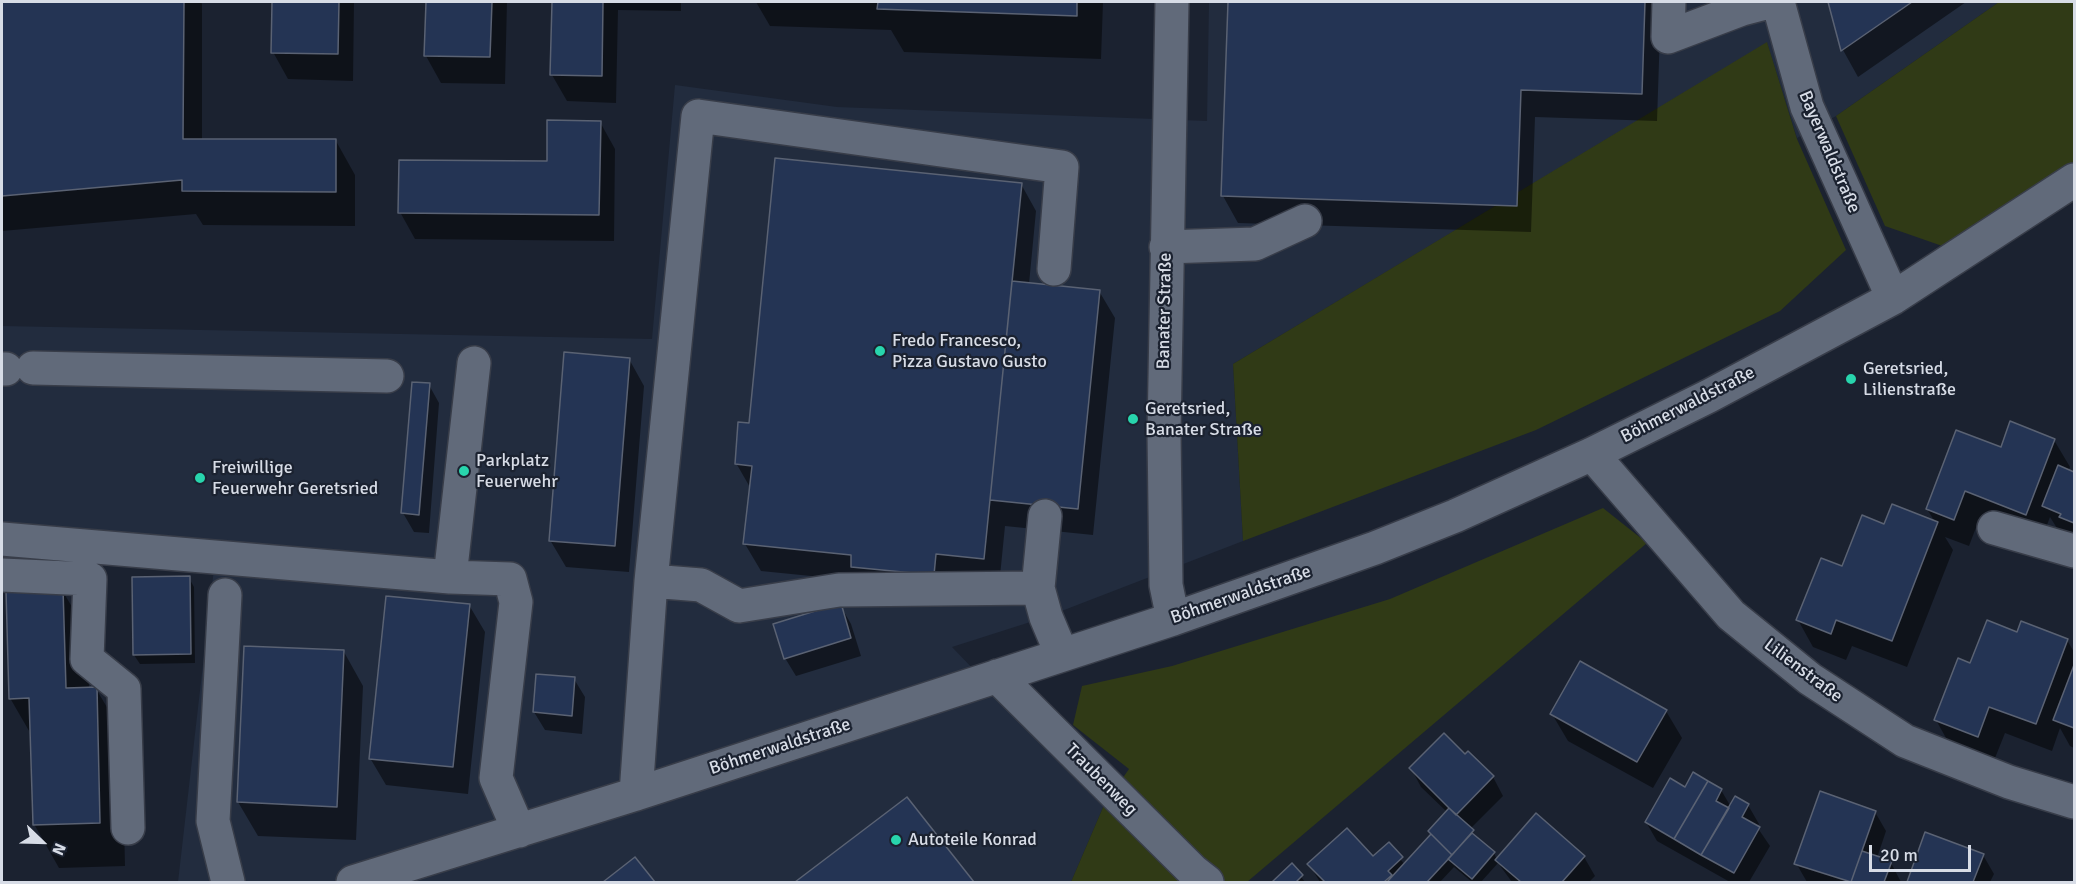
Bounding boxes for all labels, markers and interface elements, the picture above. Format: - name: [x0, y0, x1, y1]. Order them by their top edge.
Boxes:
- street label: Bayerwaldstraße: [1794, 88, 1864, 216]
- street label: Banater Straße: [1153, 252, 1177, 370]
- place label: Fredo Francesco, Pizza Gustavo Gusto: [892, 330, 1047, 372]
- marker: Fredo Francesco, Pizza Gustavo Gusto: [873, 344, 887, 358]
- place label: Geretsried, Lilienstraße: [1863, 358, 1956, 400]
- street label: Böhmerwaldstraße: [1618, 362, 1758, 448]
- marker: Geretsried, Lilienstraße: [1844, 372, 1858, 386]
- place label: Geretsried, Banater Straße: [1145, 398, 1262, 440]
- marker: Geretsried, Banater Straße: [1126, 412, 1140, 426]
- place label: Parkplatz Feuerwehr: [476, 450, 558, 492]
- place label: Freiwillige Feuerwehr Geretsried: [212, 457, 378, 500]
- marker: Parkplatz Feuerwehr: [457, 464, 471, 478]
- marker: Freiwillige Feuerwehr Geretsried: [193, 471, 207, 485]
- street label: Böhmerwaldstraße: [1168, 561, 1314, 629]
- street label: Lilienstraße: [1759, 634, 1847, 708]
- street label: Böhmerwaldstraße: [707, 714, 853, 780]
- street label: Traubenweg: [1061, 740, 1141, 820]
- north arrow: [12, 812, 72, 872]
- place label: Autoteile Konrad: [908, 829, 1037, 851]
- marker: Autoteile Konrad: [889, 833, 903, 847]
- scale bar: [1872, 833, 1974, 871]
- text: N: [47, 840, 70, 858]
- text: 20 m: [1880, 844, 1918, 866]

